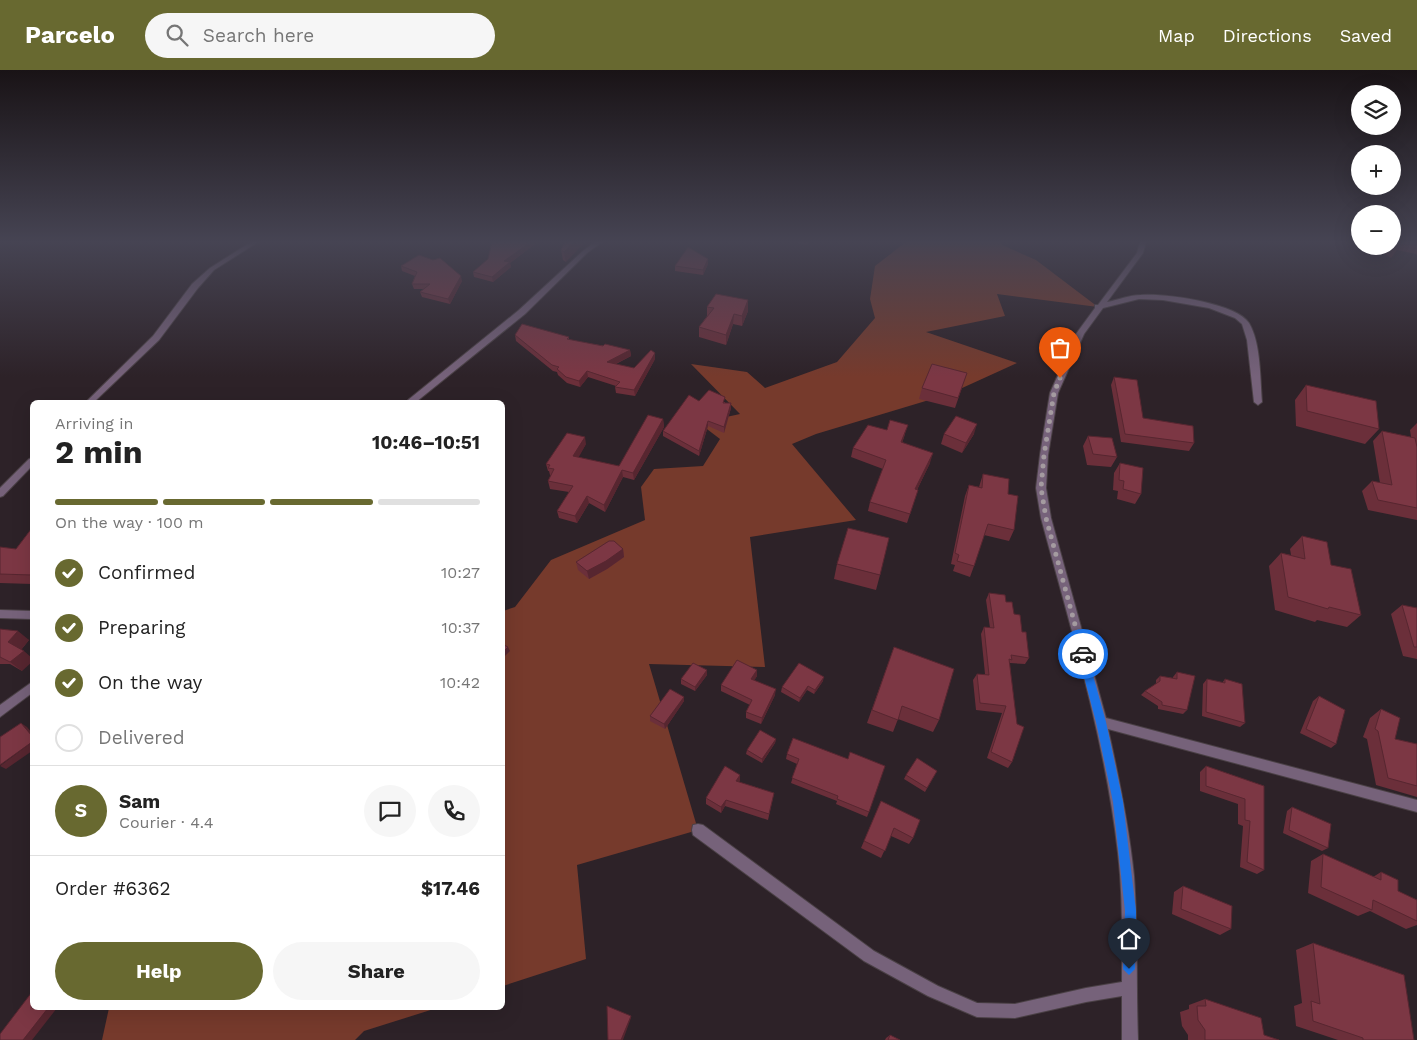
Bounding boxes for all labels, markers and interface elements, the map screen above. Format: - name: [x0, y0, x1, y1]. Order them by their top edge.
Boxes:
- search box: [145, 13, 495, 58]
- text: Parcelo: [25, 21, 115, 49]
- icon: search: [163, 21, 191, 49]
- text: Search here: [203, 24, 314, 47]
- text: Map: [1158, 25, 1195, 46]
- text: Directions: [1223, 25, 1312, 46]
- text: Saved: [1340, 25, 1392, 46]
- map controls: [1351, 85, 1401, 255]
- button: layers: [1351, 85, 1401, 135]
- button: +: [1351, 145, 1401, 195]
- button: −: [1351, 205, 1401, 255]
- pin: [1039, 327, 1081, 378]
- icon: bag: [1046, 334, 1074, 362]
- text: Arriving in: [55, 414, 133, 433]
- text: 10:46–10:51: [372, 431, 480, 454]
- text: 2 min: [55, 433, 143, 471]
- text: On the way · 100 m: [55, 513, 204, 532]
- icon: check: [55, 559, 83, 587]
- text: Confirmed: [98, 561, 195, 584]
- text: 10:27: [441, 563, 480, 582]
- icon: check: [55, 614, 83, 642]
- text: Preparing: [98, 616, 185, 639]
- text: 10:37: [441, 618, 480, 637]
- courier: [1058, 629, 1108, 679]
- icon: car: [1069, 640, 1097, 668]
- icon: check: [55, 669, 83, 697]
- text: On the way: [98, 671, 202, 694]
- text: 10:42: [440, 673, 480, 692]
- text: Delivered: [98, 726, 185, 749]
- button: chat: [364, 785, 416, 837]
- button: phone: [428, 785, 480, 837]
- text: Sam: [119, 790, 160, 813]
- text: S: [75, 799, 87, 822]
- text: Courier · 4.4: [119, 813, 214, 832]
- text: Order #6362: [55, 877, 171, 900]
- text: $17.46: [421, 877, 480, 900]
- pin: [1108, 918, 1150, 969]
- icon: home: [1115, 925, 1143, 953]
- button: Help: [55, 942, 263, 1000]
- button: Share: [273, 942, 480, 1000]

